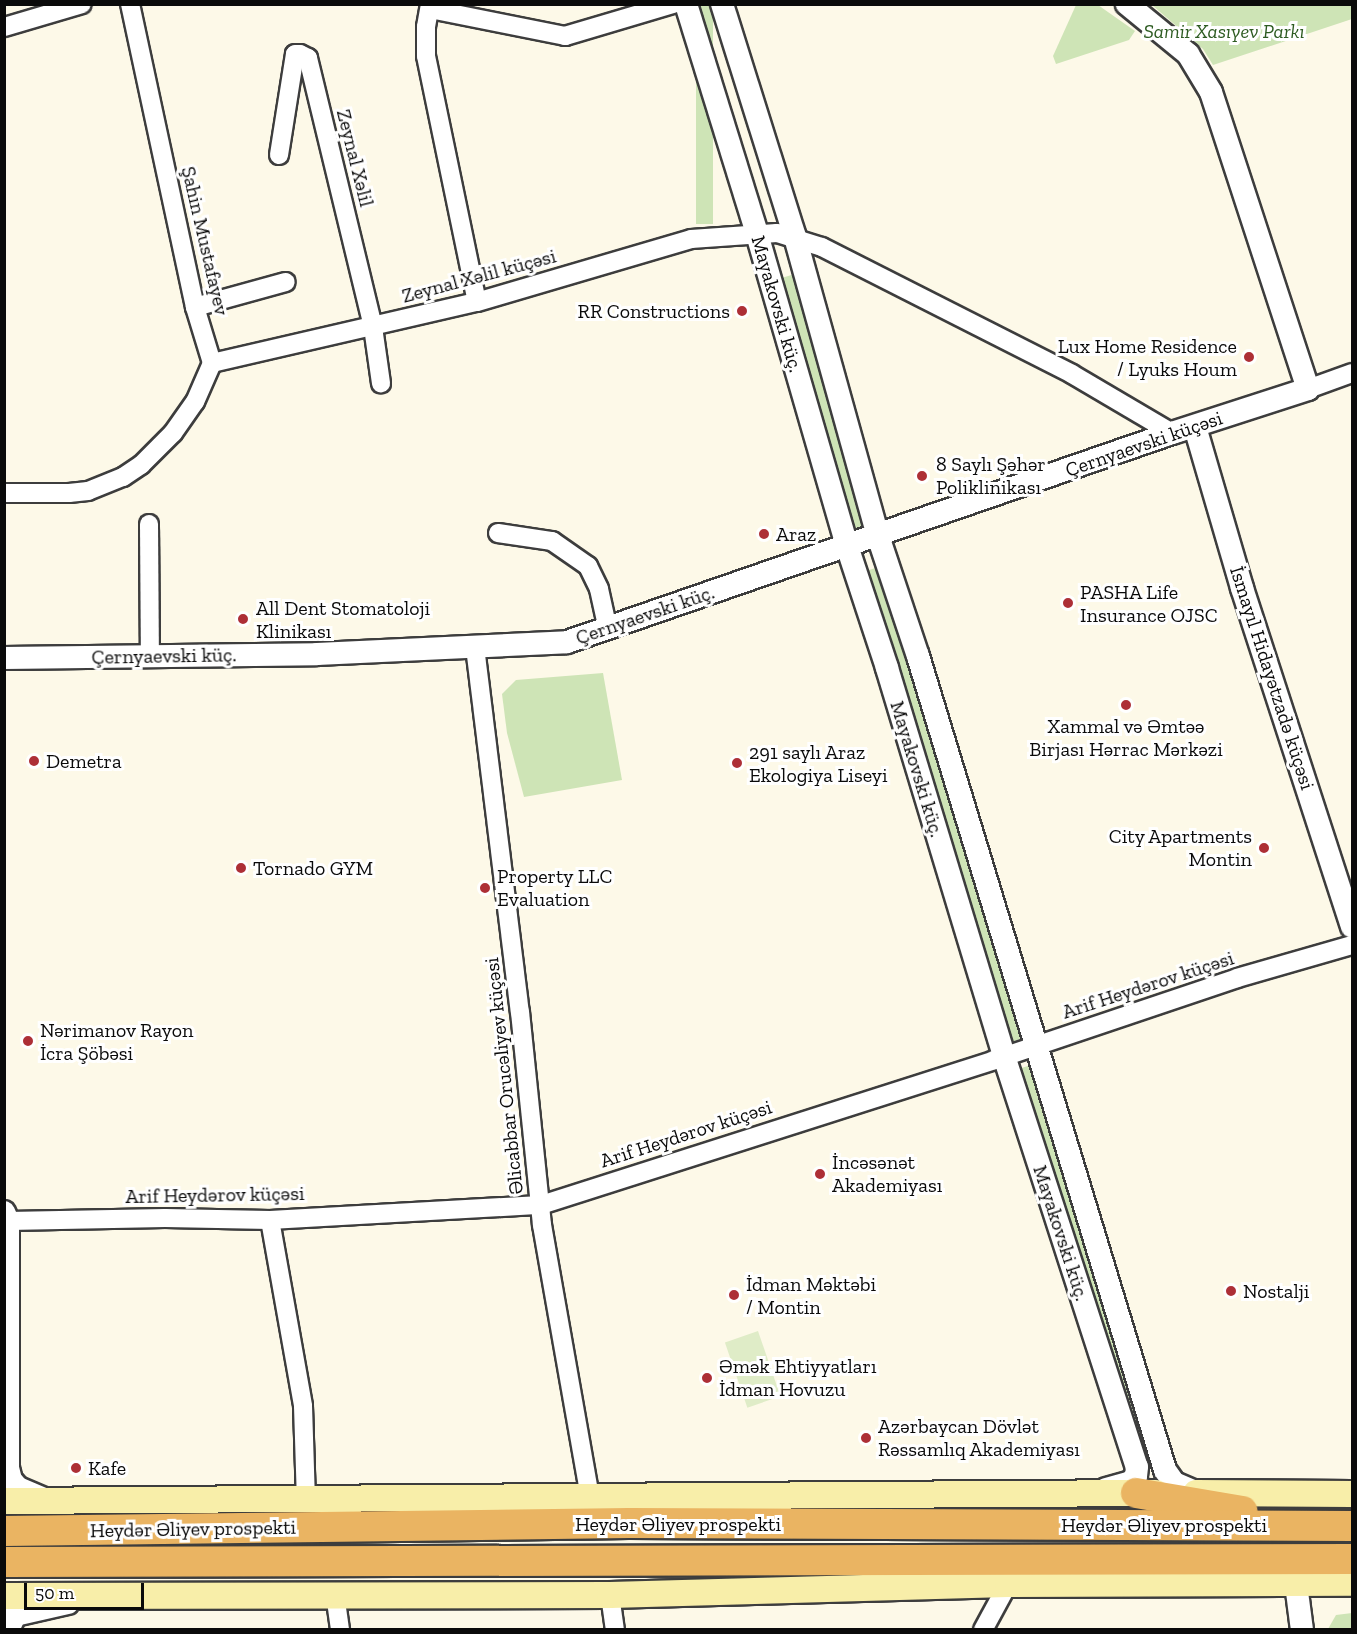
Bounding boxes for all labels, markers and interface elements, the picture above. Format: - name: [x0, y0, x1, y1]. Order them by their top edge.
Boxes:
- park label: Samir Xasıyev Parkı: [1143, 19, 1305, 43]
- street label: Zeynal Xəlil: [331, 107, 379, 209]
- street label: Şahin Mustafayev: [176, 164, 234, 318]
- street label: Mayakovski küç.: [746, 233, 808, 375]
- street label: Zeynal Xəlil küçəsi: [399, 244, 559, 308]
- place label: RR Constructions: [578, 299, 730, 323]
- marker: RR Constructions: [735, 304, 749, 318]
- place label: Lux Home Residence / Lyuks Houm: [1058, 334, 1237, 381]
- marker: Lux Home Residence / Lyuks Houm: [1242, 350, 1256, 364]
- street label: Çernyaevski küçəsi: [1062, 406, 1226, 482]
- place label: 8 Saylı Şəhər Poliklinikası: [936, 452, 1046, 499]
- marker: 8 Saylı Şəhər Poliklinikası: [913, 467, 931, 485]
- place label: Araz: [776, 522, 816, 546]
- marker: Araz: [757, 527, 771, 541]
- street label: İsmayıl Hidayətzadə küçəsi: [1225, 563, 1319, 793]
- street label: Çernyaevski küç.: [573, 580, 717, 650]
- place label: PASHA Life Insurance OJSC: [1080, 580, 1218, 627]
- place label: All Dent Stomatoloji Klinikası: [256, 596, 430, 643]
- marker: PASHA Life Insurance OJSC: [1061, 596, 1075, 610]
- marker: All Dent Stomatoloji Klinikası: [234, 610, 252, 628]
- street label: Çernyaevski küç.: [91, 643, 237, 669]
- street label: Mayakovski küç.: [885, 698, 949, 840]
- marker: Xammal və Əmtəə Birjası Hərrac Mərkəzi: [1119, 698, 1133, 712]
- place label: Xammal və Əmtəə Birjası Hərrac Mərkəzi: [1029, 714, 1223, 761]
- place label: 291 saylı Araz Ekologiya Liseyi: [749, 740, 887, 787]
- place label: Demetra: [46, 749, 122, 773]
- marker: Demetra: [27, 754, 41, 768]
- marker: 291 saylı Araz Ekologiya Liseyi: [730, 756, 744, 770]
- place label: City Apartments Montin: [1108, 825, 1252, 872]
- marker: City Apartments Montin: [1257, 841, 1271, 855]
- place label: Tornado GYM: [253, 856, 373, 880]
- marker: Tornado GYM: [234, 861, 248, 875]
- place label: Property LLC Evaluation: [497, 864, 613, 911]
- marker: Property LLC Evaluation: [478, 881, 492, 895]
- street label: Arif Heydərov küçəsi: [1059, 946, 1237, 1024]
- street label: Əlicabbar Orucəliyev küçəsi: [480, 956, 528, 1196]
- place label: Nərimanov Rayon İcra Şöbəsi: [40, 1018, 194, 1065]
- marker: Nərimanov Rayon İcra Şöbəsi: [21, 1034, 35, 1048]
- street label: Arif Heydərov küçəsi: [597, 1095, 775, 1173]
- place label: İncəsənət Akademiyası: [832, 1150, 942, 1197]
- street label: Mayakovski küç.: [1028, 1162, 1094, 1304]
- marker: İncəsənət Akademiyası: [813, 1167, 827, 1181]
- street label: Arif Heydərov küçəsi: [125, 1181, 305, 1209]
- place label: İdman Məktəbi / Montin: [746, 1272, 876, 1319]
- place label: Nostalji: [1243, 1279, 1309, 1303]
- marker: Nostalji: [1224, 1284, 1238, 1298]
- marker: İdman Məktəbi / Montin: [727, 1288, 741, 1302]
- place label: Əmək Ehtiyyatları İdman Hovuzu: [719, 1354, 876, 1401]
- marker: Əmək Ehtiyyatları İdman Hovuzu: [700, 1371, 714, 1385]
- place label: Azərbaycan Dövlət Rəssamlıq Akademiyası: [878, 1414, 1080, 1461]
- marker: Azərbaycan Dövlət Rəssamlıq Akademiyası: [859, 1431, 873, 1445]
- place label: Kafe: [88, 1456, 126, 1480]
- marker: Kafe: [69, 1461, 83, 1475]
- street label: Heydər Əliyev prospekti: [575, 1512, 781, 1536]
- street label: Heydər Əliyev prospekti: [1061, 1513, 1267, 1537]
- street label: Heydər Əliyev prospekti: [89, 1515, 297, 1543]
- scale bar: [27, 1571, 147, 1609]
- text: 50 m: [35, 1582, 74, 1604]

